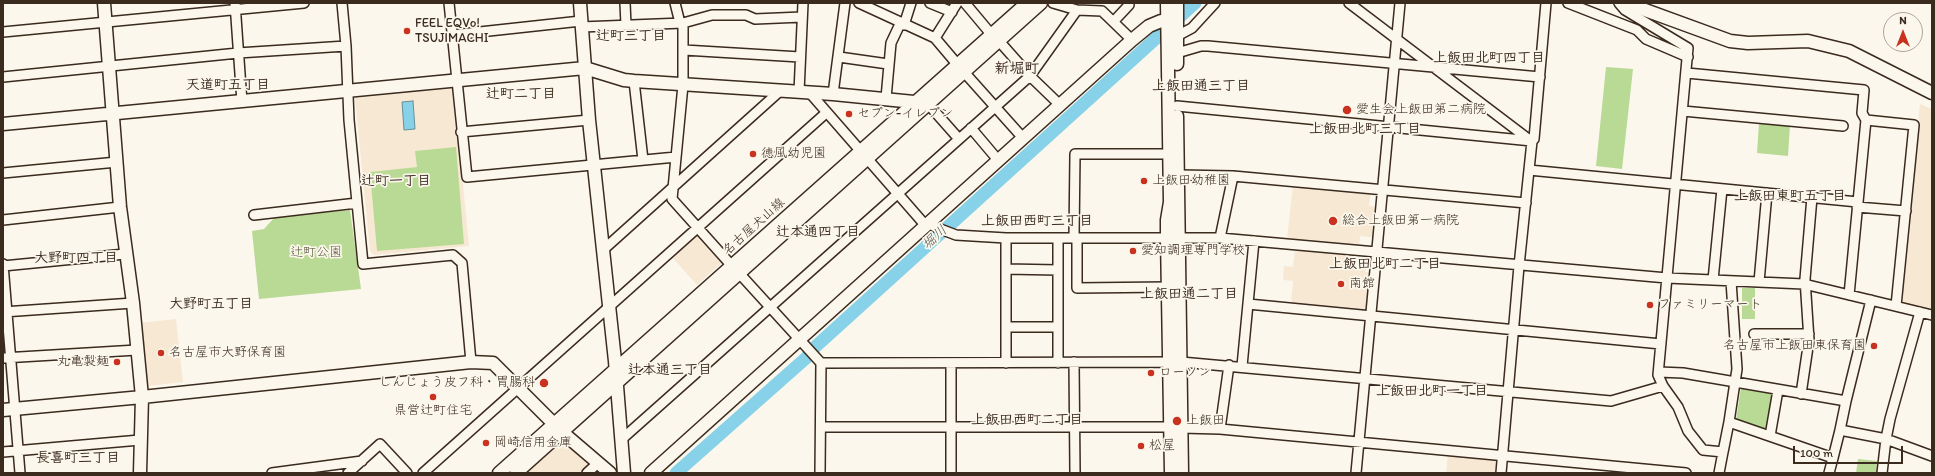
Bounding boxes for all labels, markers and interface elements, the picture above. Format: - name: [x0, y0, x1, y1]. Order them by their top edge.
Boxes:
- north arrow: [1883, 12, 1923, 52]
- text: N: [1899, 14, 1907, 27]
- place label: FEEL EQVo! TSUJIMACHI: [415, 16, 489, 47]
- marker: FEEL EQVo! TSUJIMACHI: [402, 26, 412, 36]
- district label: 辻町三丁目: [596, 28, 666, 44]
- district label: 上飯田北町四丁目: [1433, 50, 1545, 66]
- district label: 新堀町: [995, 60, 1039, 78]
- district label: 天道町五丁目: [186, 77, 270, 93]
- district label: 上飯田通三丁目: [1152, 78, 1250, 94]
- district label: 辻町二丁目: [486, 86, 556, 102]
- place label: 愛生会上飯田第二病院: [1356, 102, 1486, 118]
- marker: 愛生会上飯田第二病院: [1341, 104, 1353, 116]
- place label: セブン-イレブン: [857, 106, 953, 122]
- marker: セブン-イレブン: [844, 109, 854, 119]
- district label: 上飯田北町三丁目: [1309, 121, 1421, 137]
- place label: 徳風幼児園: [761, 146, 826, 162]
- marker: 徳風幼児園: [748, 149, 758, 159]
- district label: 辻町一丁目: [361, 173, 431, 189]
- place label: 上飯田幼稚園: [1152, 173, 1230, 189]
- marker: 上飯田幼稚園: [1139, 176, 1149, 186]
- district label: 上飯田東町五丁目: [1734, 188, 1846, 204]
- street label: 名古屋犬山線: [720, 195, 788, 259]
- district label: 上飯田西町三丁目: [981, 213, 1093, 229]
- place label: 総合上飯田第一病院: [1342, 213, 1459, 229]
- marker: 総合上飯田第一病院: [1327, 215, 1339, 227]
- water label: 堀川: [919, 222, 951, 254]
- district label: 辻本通四丁目: [776, 224, 860, 240]
- place label: 愛知調理専門学校: [1141, 243, 1245, 259]
- park label: 辻町公園: [290, 245, 342, 261]
- marker: 愛知調理専門学校: [1128, 246, 1138, 256]
- district label: 大野町四丁目: [34, 250, 118, 266]
- district label: 上飯田北町二丁目: [1329, 256, 1441, 272]
- place label: 南館: [1349, 276, 1375, 292]
- marker: 南館: [1336, 279, 1346, 289]
- district label: 上飯田通二丁目: [1140, 286, 1238, 302]
- district label: 大野町五丁目: [169, 296, 253, 312]
- place label: ファミリーマート: [1658, 297, 1762, 313]
- marker: ファミリーマート: [1645, 300, 1655, 310]
- place label: 名古屋市上飯田東保育園: [1723, 338, 1866, 354]
- marker: 名古屋市上飯田東保育園: [1869, 341, 1879, 351]
- place label: 名古屋市大野保育園: [169, 345, 286, 361]
- marker: 名古屋市大野保育園: [156, 348, 166, 358]
- place label: 丸亀製麺: [57, 354, 109, 370]
- marker: 丸亀製麺: [112, 357, 122, 367]
- district label: 辻本通三丁目: [628, 362, 712, 378]
- place label: ローソン: [1159, 365, 1211, 381]
- marker: ローソン: [1146, 368, 1156, 378]
- place label: しんじょう皮フ科・胃腸科: [379, 375, 535, 391]
- marker: しんじょう皮フ科・胃腸科: [538, 377, 550, 389]
- district label: 上飯田北町一丁目: [1376, 383, 1488, 399]
- marker: 県営辻町住宅: [428, 392, 438, 402]
- place label: 県営辻町住宅: [394, 403, 472, 419]
- district label: 上飯田西町二丁目: [971, 412, 1083, 428]
- place label: 上飯田: [1186, 413, 1225, 429]
- marker: 上飯田: [1171, 415, 1183, 427]
- place label: 岡崎信用金庫: [494, 435, 572, 451]
- marker: 岡崎信用金庫: [481, 438, 491, 448]
- place label: 松屋: [1149, 438, 1175, 454]
- scale bar: [1795, 438, 1905, 464]
- marker: 松屋: [1136, 441, 1146, 451]
- text: 100 m: [1800, 446, 1833, 460]
- district label: 長喜町三丁目: [36, 450, 120, 466]

